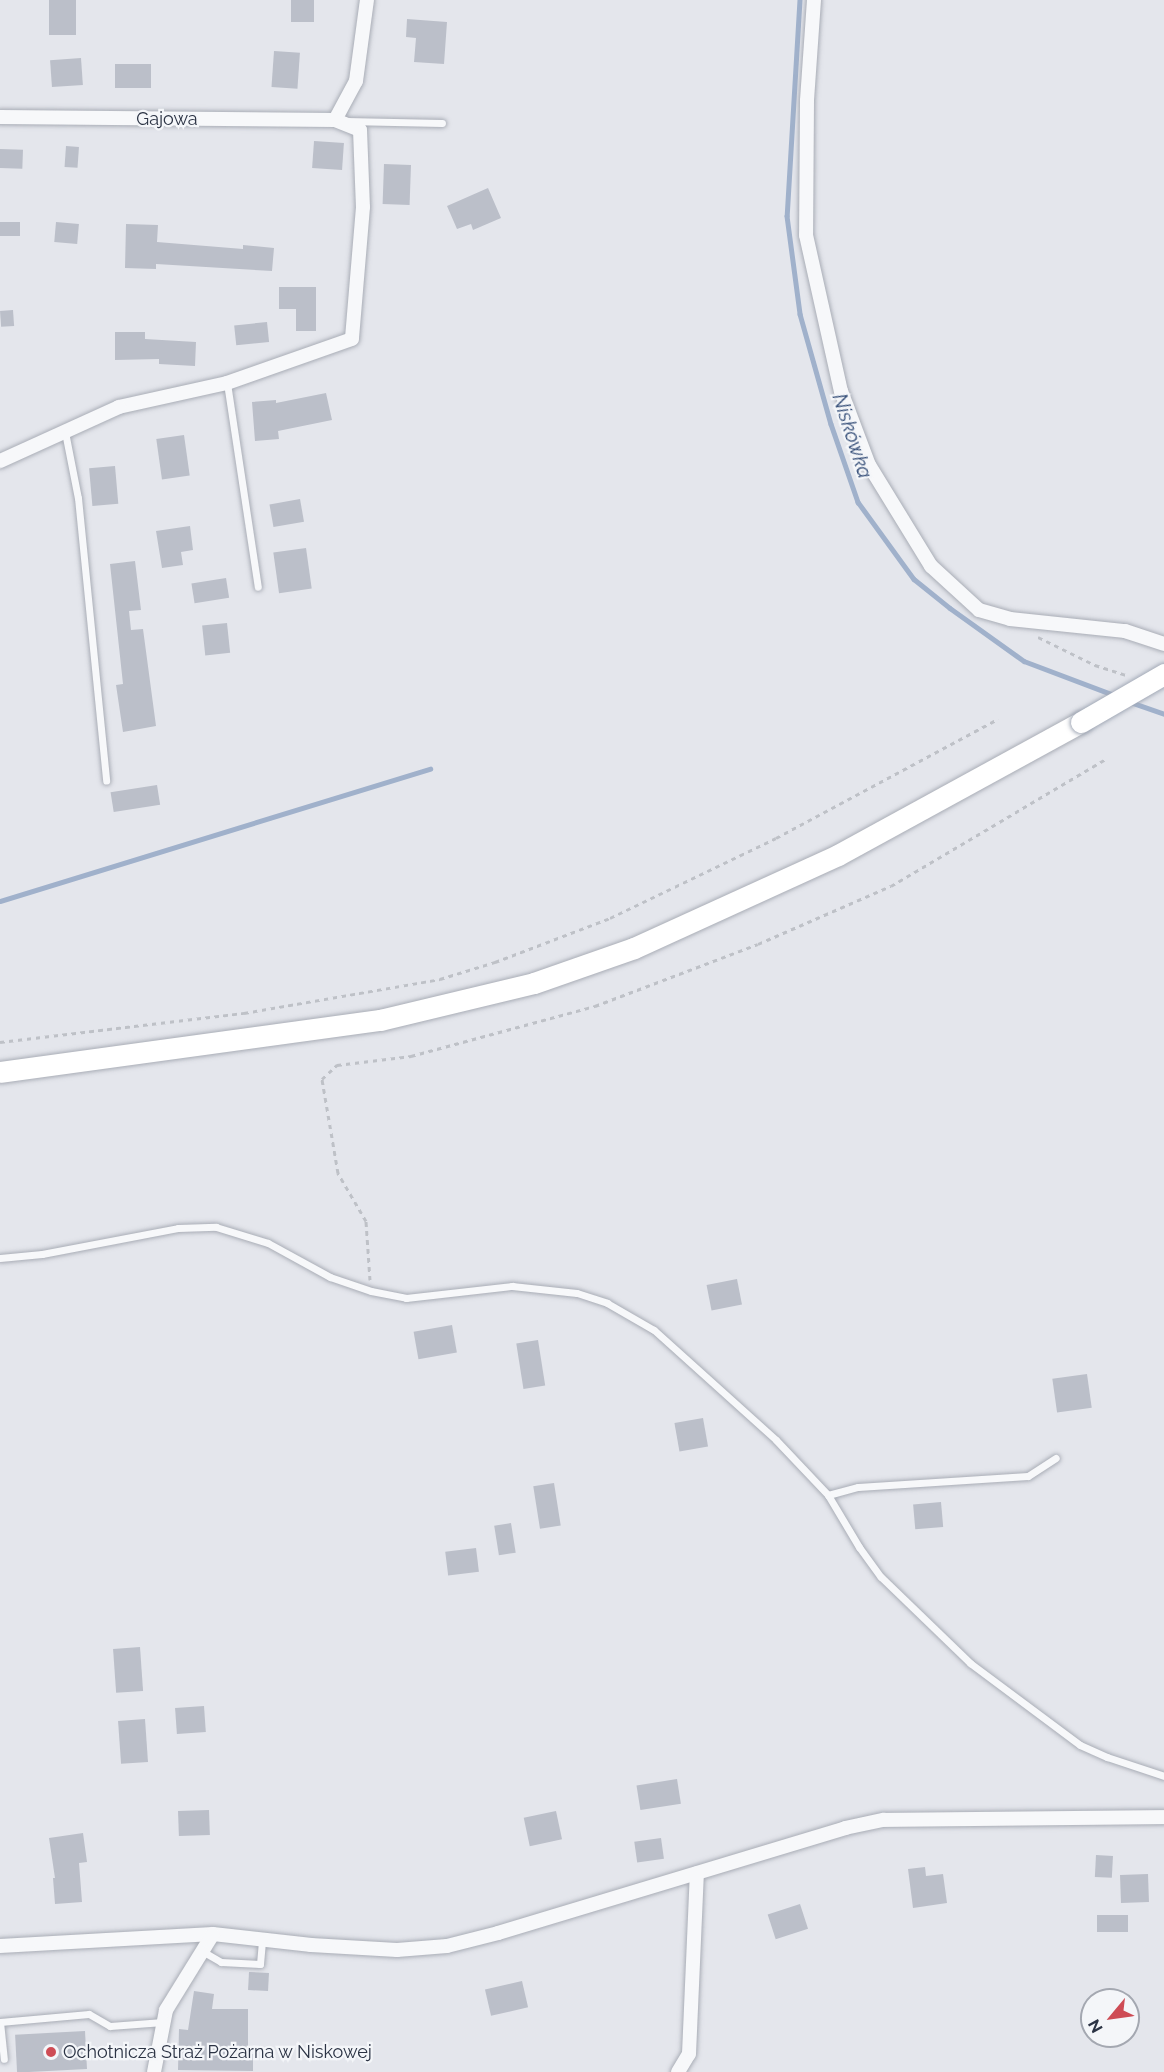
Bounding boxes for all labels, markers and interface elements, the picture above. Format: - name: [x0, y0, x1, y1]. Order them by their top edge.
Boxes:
- street label: Gajowa: [136, 108, 198, 130]
- water label: Niskówka: [827, 391, 877, 481]
- north arrow: [1080, 1988, 1140, 2048]
- text: N: [1084, 2016, 1107, 2036]
- place label: Ochotnicza Straż Pożarna w Niskowej: [63, 2041, 373, 2063]
- marker: Ochotnicza Straż Pożarna w Niskowej: [44, 2045, 58, 2059]

